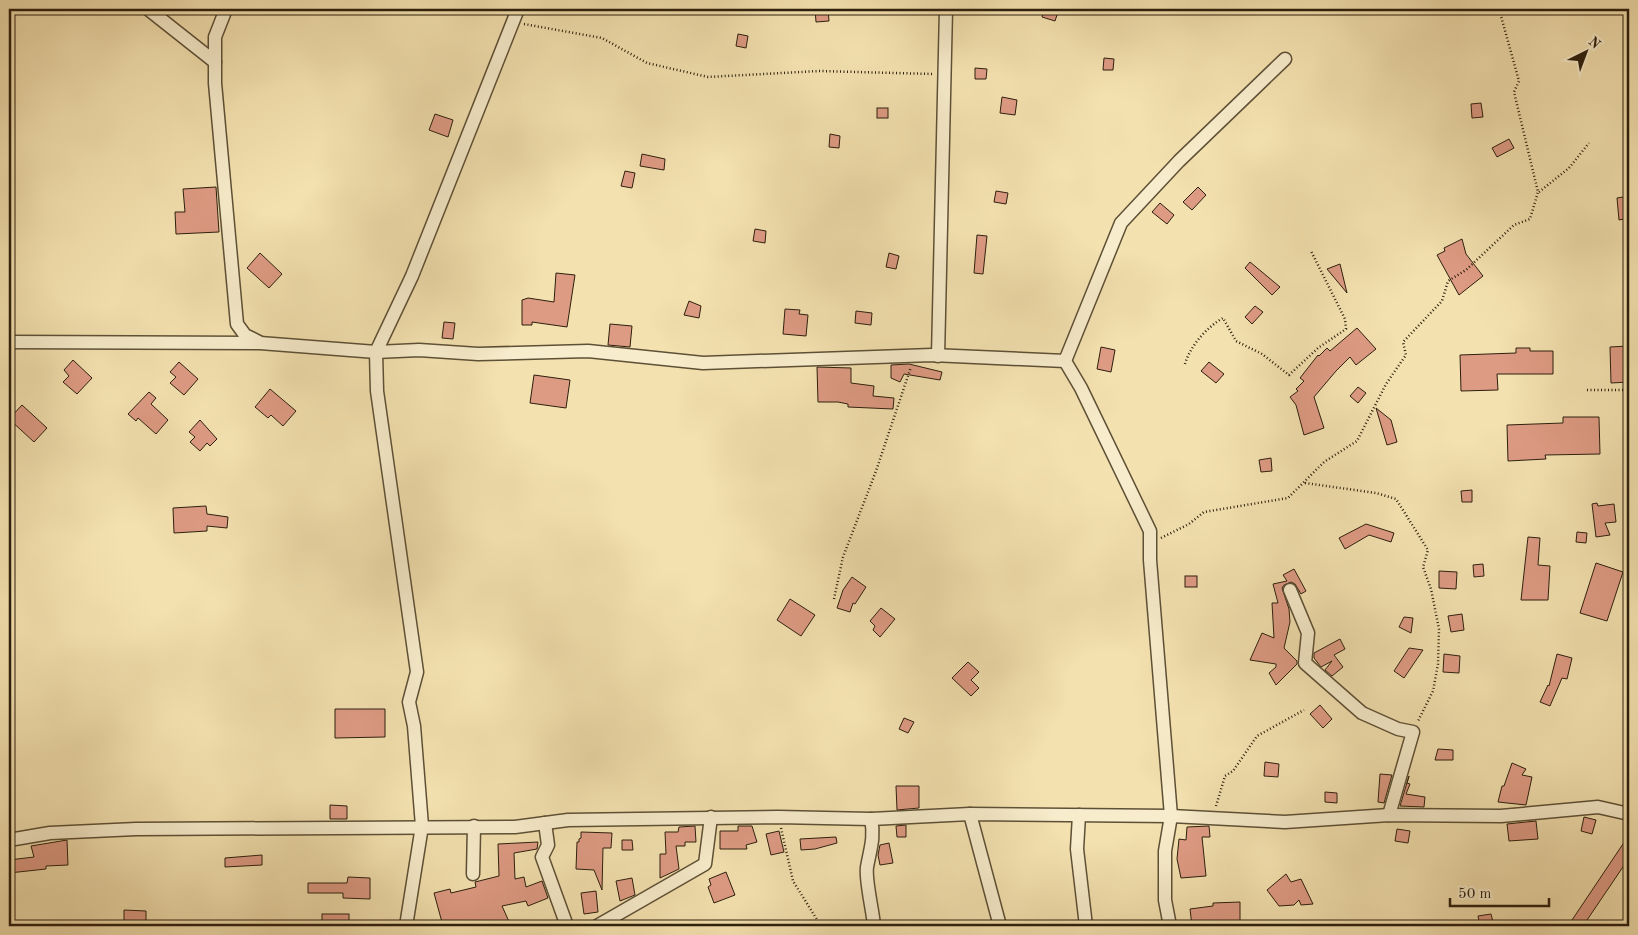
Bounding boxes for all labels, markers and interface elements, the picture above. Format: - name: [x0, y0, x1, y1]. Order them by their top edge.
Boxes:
- north arrow: [1560, 28, 1610, 78]
- text: N: [1585, 34, 1603, 52]
- scale bar: [1450, 875, 1549, 907]
- text: 50 m: [1458, 887, 1492, 902]

